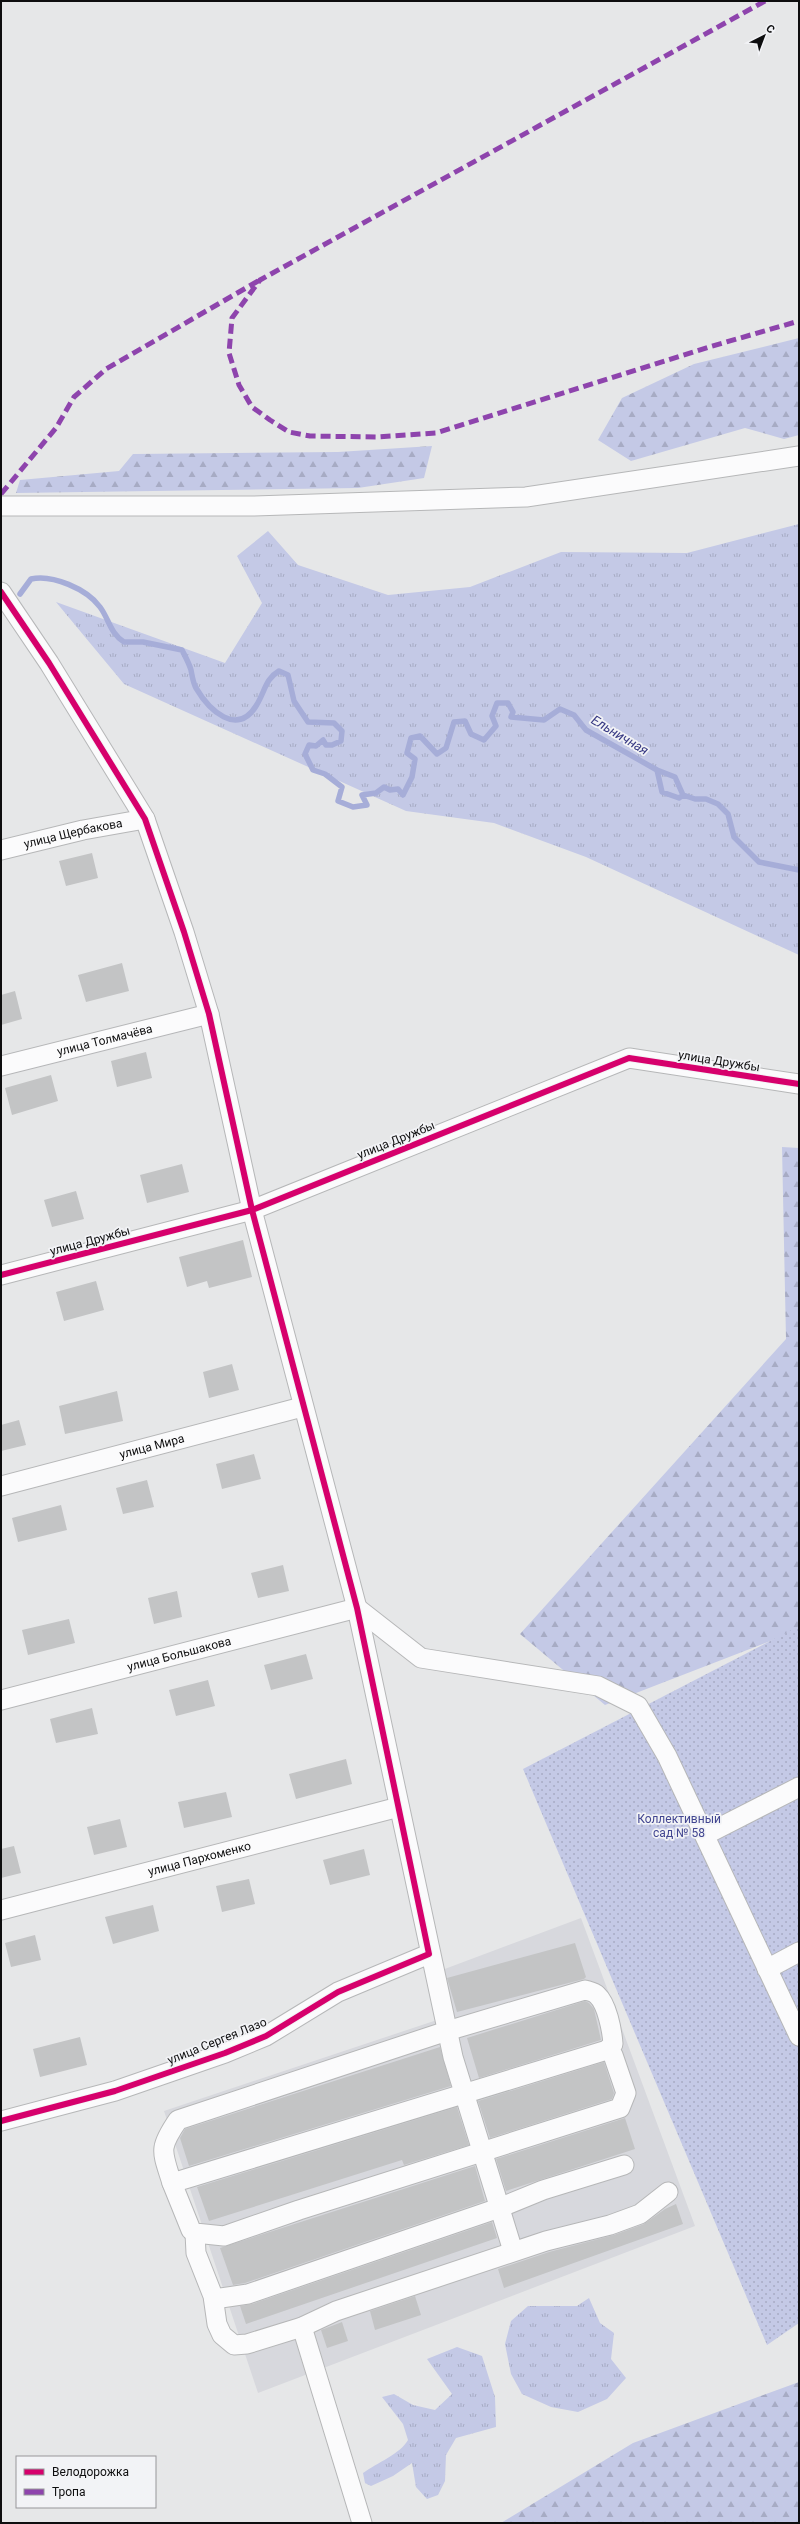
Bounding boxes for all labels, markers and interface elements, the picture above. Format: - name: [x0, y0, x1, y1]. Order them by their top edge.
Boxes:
- north arrow: [744, 16, 784, 56]
- text: С: [763, 22, 777, 36]
- water label: Ельничная: [589, 712, 651, 758]
- street label: улица Щербакова: [22, 816, 123, 851]
- street label: улица Толмачёва: [56, 1021, 154, 1059]
- street label: улица Дружбы: [677, 1048, 761, 1074]
- street label: улица Дружбы: [355, 1118, 437, 1162]
- street label: улица Дружбы: [48, 1224, 132, 1258]
- street label: улица Мира: [118, 1431, 186, 1462]
- street label: улица Большакова: [126, 1634, 233, 1674]
- park label: Коллективный сад № 58: [637, 1812, 721, 1840]
- street label: улица Пархоменко: [146, 1839, 253, 1879]
- street label: улица Сергея Лазо: [165, 2015, 269, 2067]
- legend: [16, 2456, 156, 2508]
- text: Велодорожка: [52, 2465, 129, 2479]
- text: Тропа: [52, 2485, 86, 2499]

